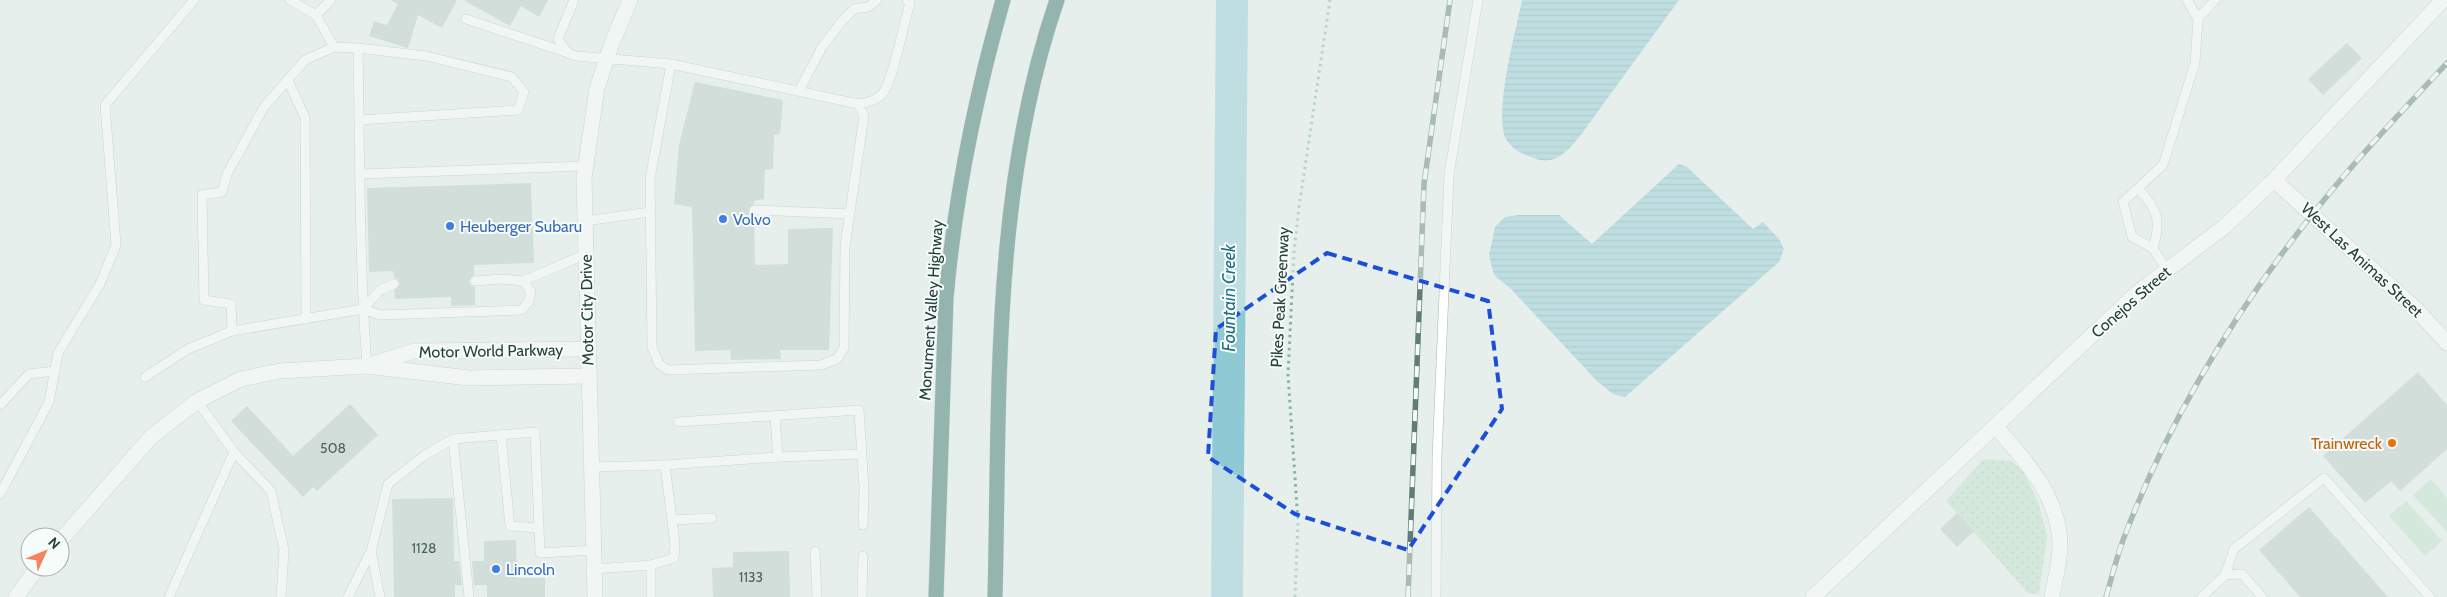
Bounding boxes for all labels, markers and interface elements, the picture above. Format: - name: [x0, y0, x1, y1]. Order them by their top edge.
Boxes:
- street label: West Las Animas Street: [2297, 199, 2427, 322]
- place label: Volvo: [733, 210, 771, 229]
- marker: Volvo: [717, 213, 729, 225]
- place label: Heuberger Subaru: [460, 217, 582, 236]
- street label: Monument Valley Highway: [915, 219, 947, 401]
- marker: Heuberger Subaru: [444, 220, 456, 232]
- street label: Pikes Peak Greenway: [1267, 226, 1293, 368]
- water label: Fountain Creek: [1218, 243, 1240, 352]
- street label: Motor City Drive: [577, 254, 597, 366]
- street label: Conejos Street: [2087, 262, 2175, 342]
- street label: Motor World Parkway: [419, 340, 563, 362]
- place label: Trainwreck: [2311, 434, 2383, 453]
- marker: Trainwreck: [2386, 437, 2398, 449]
- house number: 508: [320, 439, 346, 457]
- north arrow: [20, 527, 70, 577]
- text: N: [44, 533, 64, 553]
- house number: 1128: [412, 539, 436, 557]
- place label: Lincoln: [506, 560, 555, 579]
- marker: Lincoln: [490, 563, 502, 575]
- house number: 1133: [739, 568, 763, 586]

